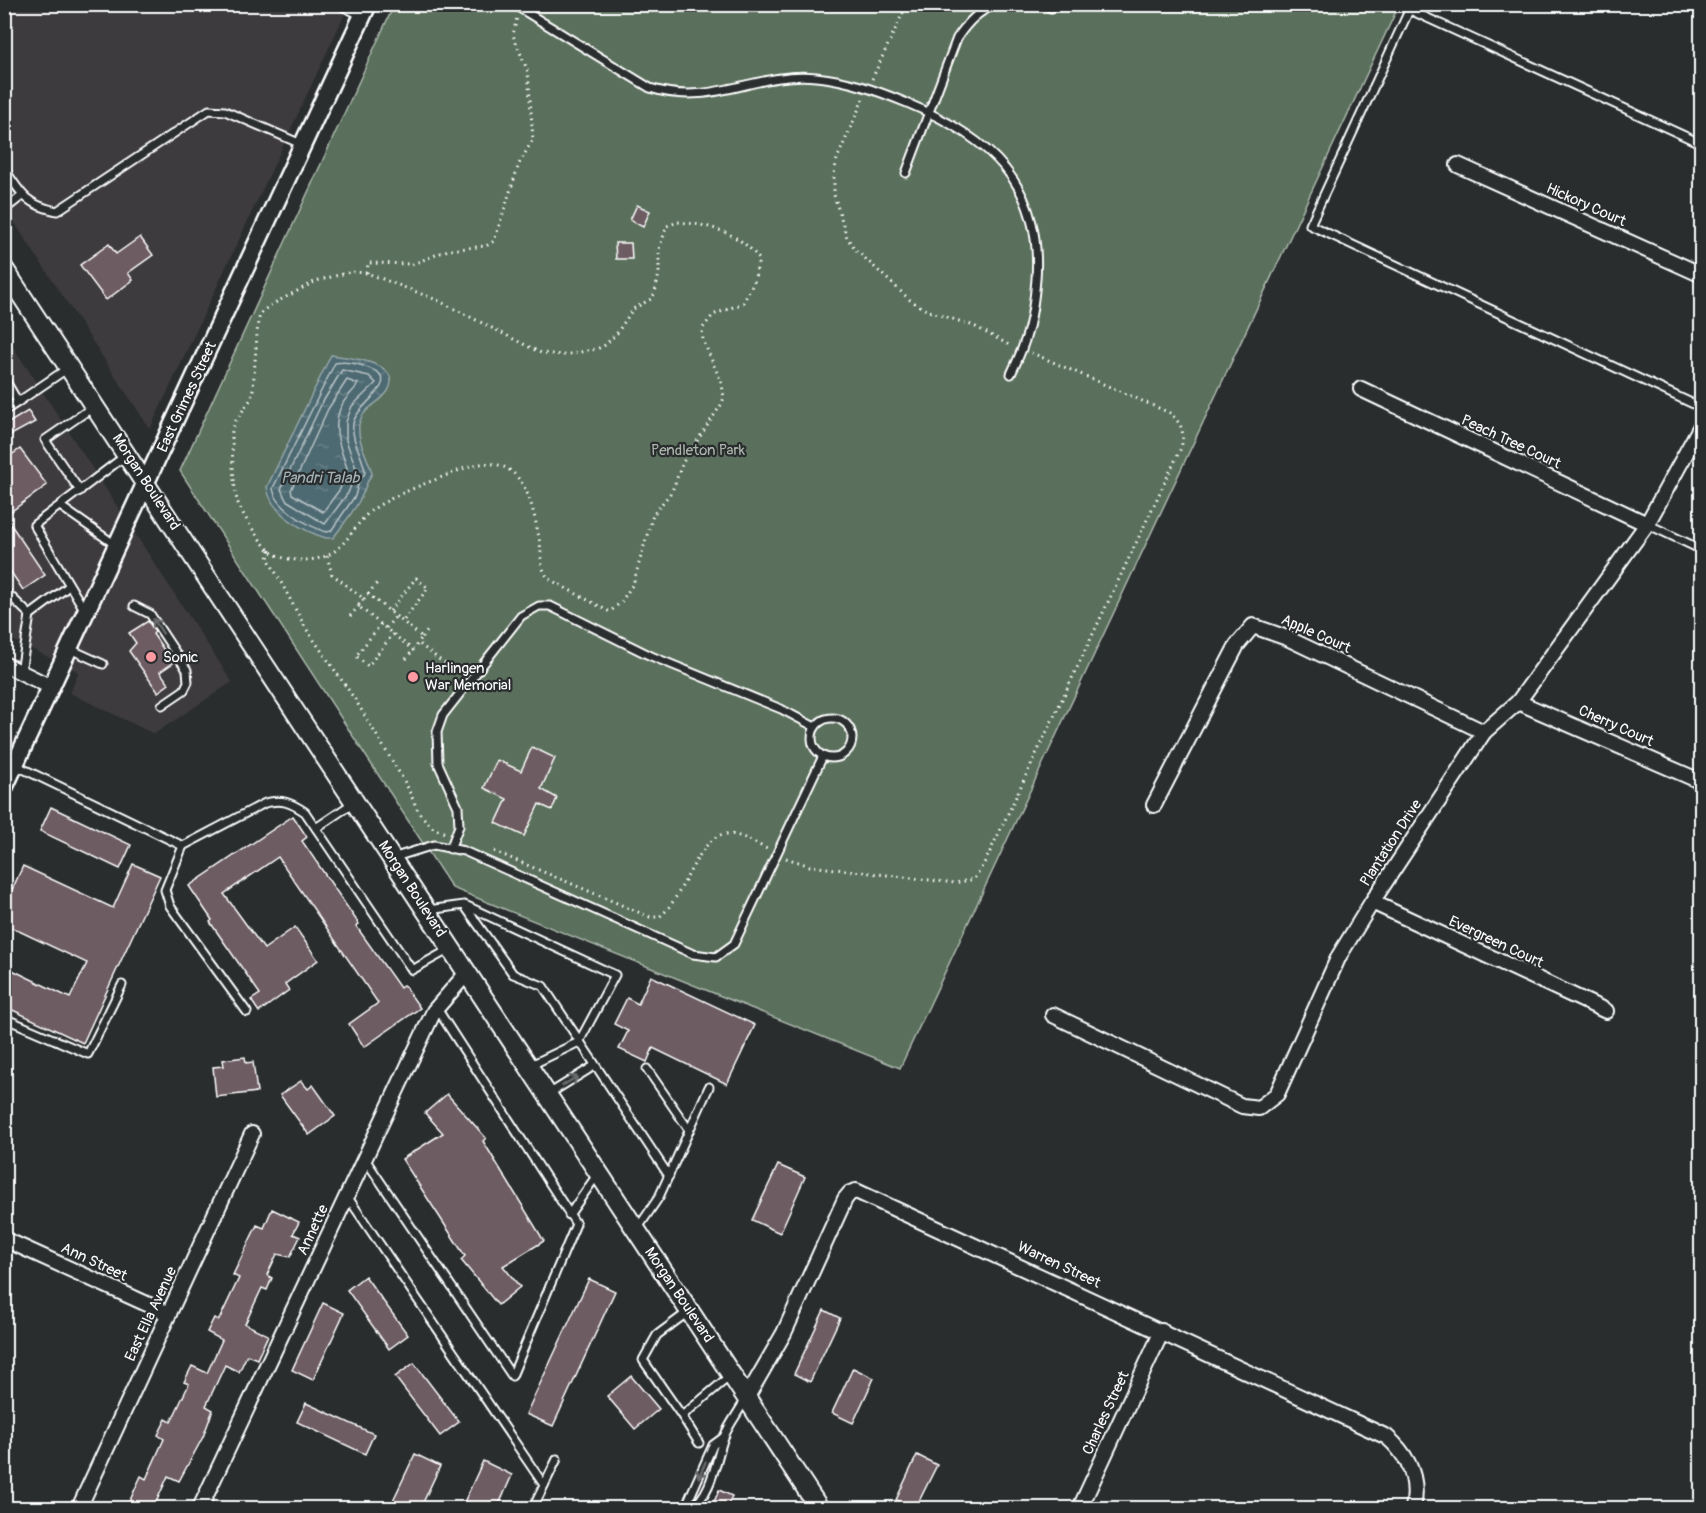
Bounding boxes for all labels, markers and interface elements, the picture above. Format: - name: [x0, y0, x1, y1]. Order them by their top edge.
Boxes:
- street label: Hickory Court: [1543, 179, 1630, 231]
- street label: East Grimes Street: [153, 338, 221, 455]
- street label: Peach Tree Court: [1458, 411, 1565, 474]
- street label: Morgan Boulevard: [108, 430, 184, 534]
- park label: Pendleton Park: [651, 441, 746, 460]
- water label: Pandri Talab: [281, 468, 360, 488]
- street label: Apple Court: [1278, 610, 1355, 658]
- one-way arrow: [151, 618, 163, 635]
- place label: Sonic: [163, 648, 199, 667]
- marker: Sonic: [144, 650, 158, 664]
- place label: Harlingen War Memorial: [425, 659, 511, 695]
- marker: Harlingen War Memorial: [406, 670, 420, 684]
- street label: Cherry Court: [1575, 701, 1657, 751]
- street label: Plantation Drive: [1356, 796, 1426, 890]
- street label: Morgan Boulevard: [374, 837, 450, 941]
- street label: Evergreen Court: [1446, 912, 1547, 973]
- one-way arrow: [561, 1074, 578, 1086]
- street label: Annette: [293, 1201, 333, 1258]
- street label: Warren Street: [1014, 1237, 1105, 1293]
- street label: Ann Street: [58, 1238, 131, 1286]
- street label: Morgan Boulevard: [640, 1244, 718, 1346]
- street label: East Ella Avenue: [121, 1263, 181, 1364]
- street label: Charles Street: [1078, 1367, 1134, 1458]
- one-way arrow: [695, 1461, 707, 1479]

